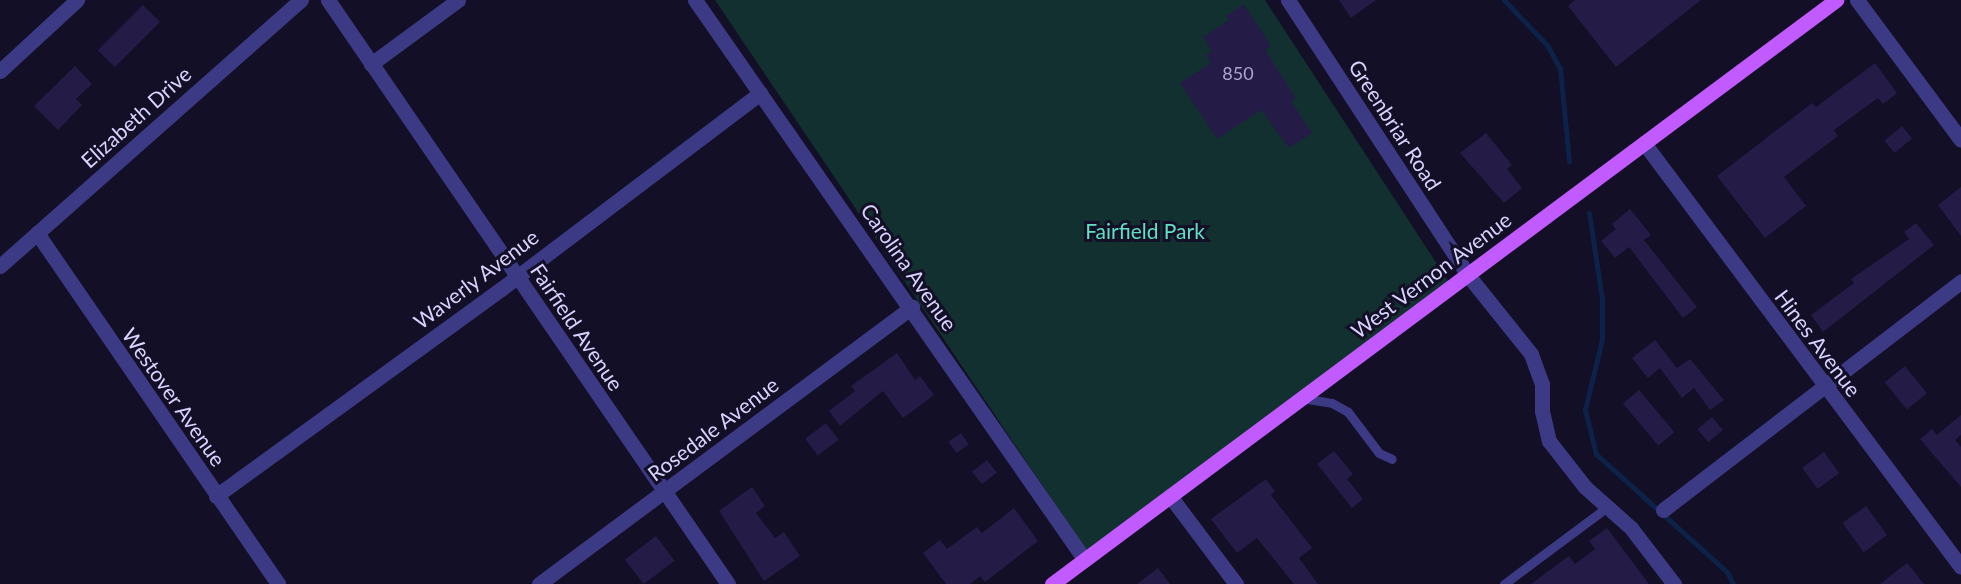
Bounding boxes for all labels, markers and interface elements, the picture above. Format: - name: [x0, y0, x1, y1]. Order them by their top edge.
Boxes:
- street label: Greenbriar Road: [1343, 55, 1447, 195]
- street label: Elizabeth Drive: [76, 61, 196, 173]
- house number: 850: [1222, 62, 1254, 84]
- street label: Carolina Avenue: [855, 198, 963, 336]
- street label: West Vernon Avenue: [1345, 206, 1517, 344]
- park label: Fairfield Park: [1085, 218, 1205, 244]
- street label: Waverly Avenue: [408, 224, 544, 334]
- street label: Fairfield Avenue: [525, 259, 629, 395]
- street label: Hines Avenue: [1770, 284, 1866, 402]
- street label: Westover Avenue: [117, 323, 231, 471]
- street label: Rosedale Avenue: [642, 371, 784, 487]

